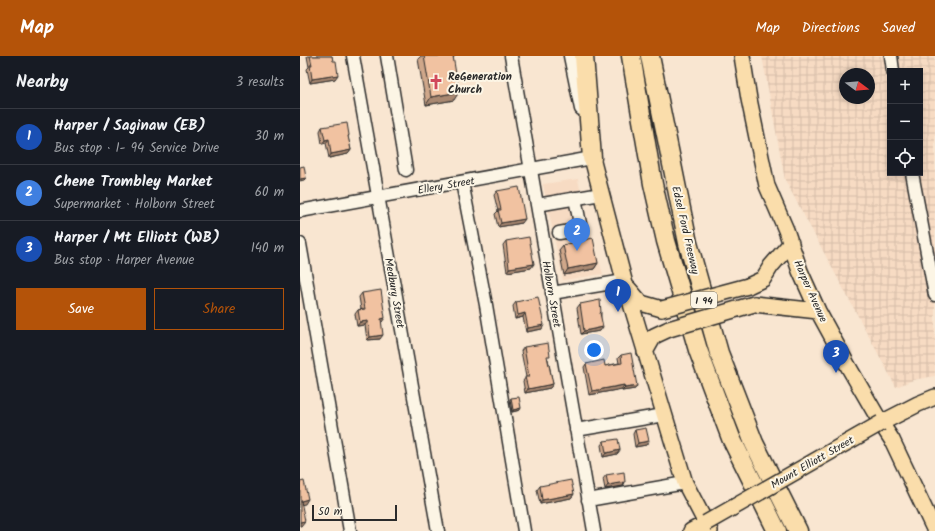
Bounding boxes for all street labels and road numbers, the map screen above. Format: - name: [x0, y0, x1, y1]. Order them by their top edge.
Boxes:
- street label: Ellery Street: [416, 172, 477, 200]
- street label: Edsel Ford Freeway: [666, 184, 704, 277]
- street label: Medbury Street: [379, 257, 409, 331]
- street label: Harper Avenue: [788, 257, 832, 326]
- street label: Holborn Street: [536, 259, 566, 330]
- road number: I 94: [691, 292, 717, 308]
- street label: Mount Elliott Street: [767, 431, 858, 494]

